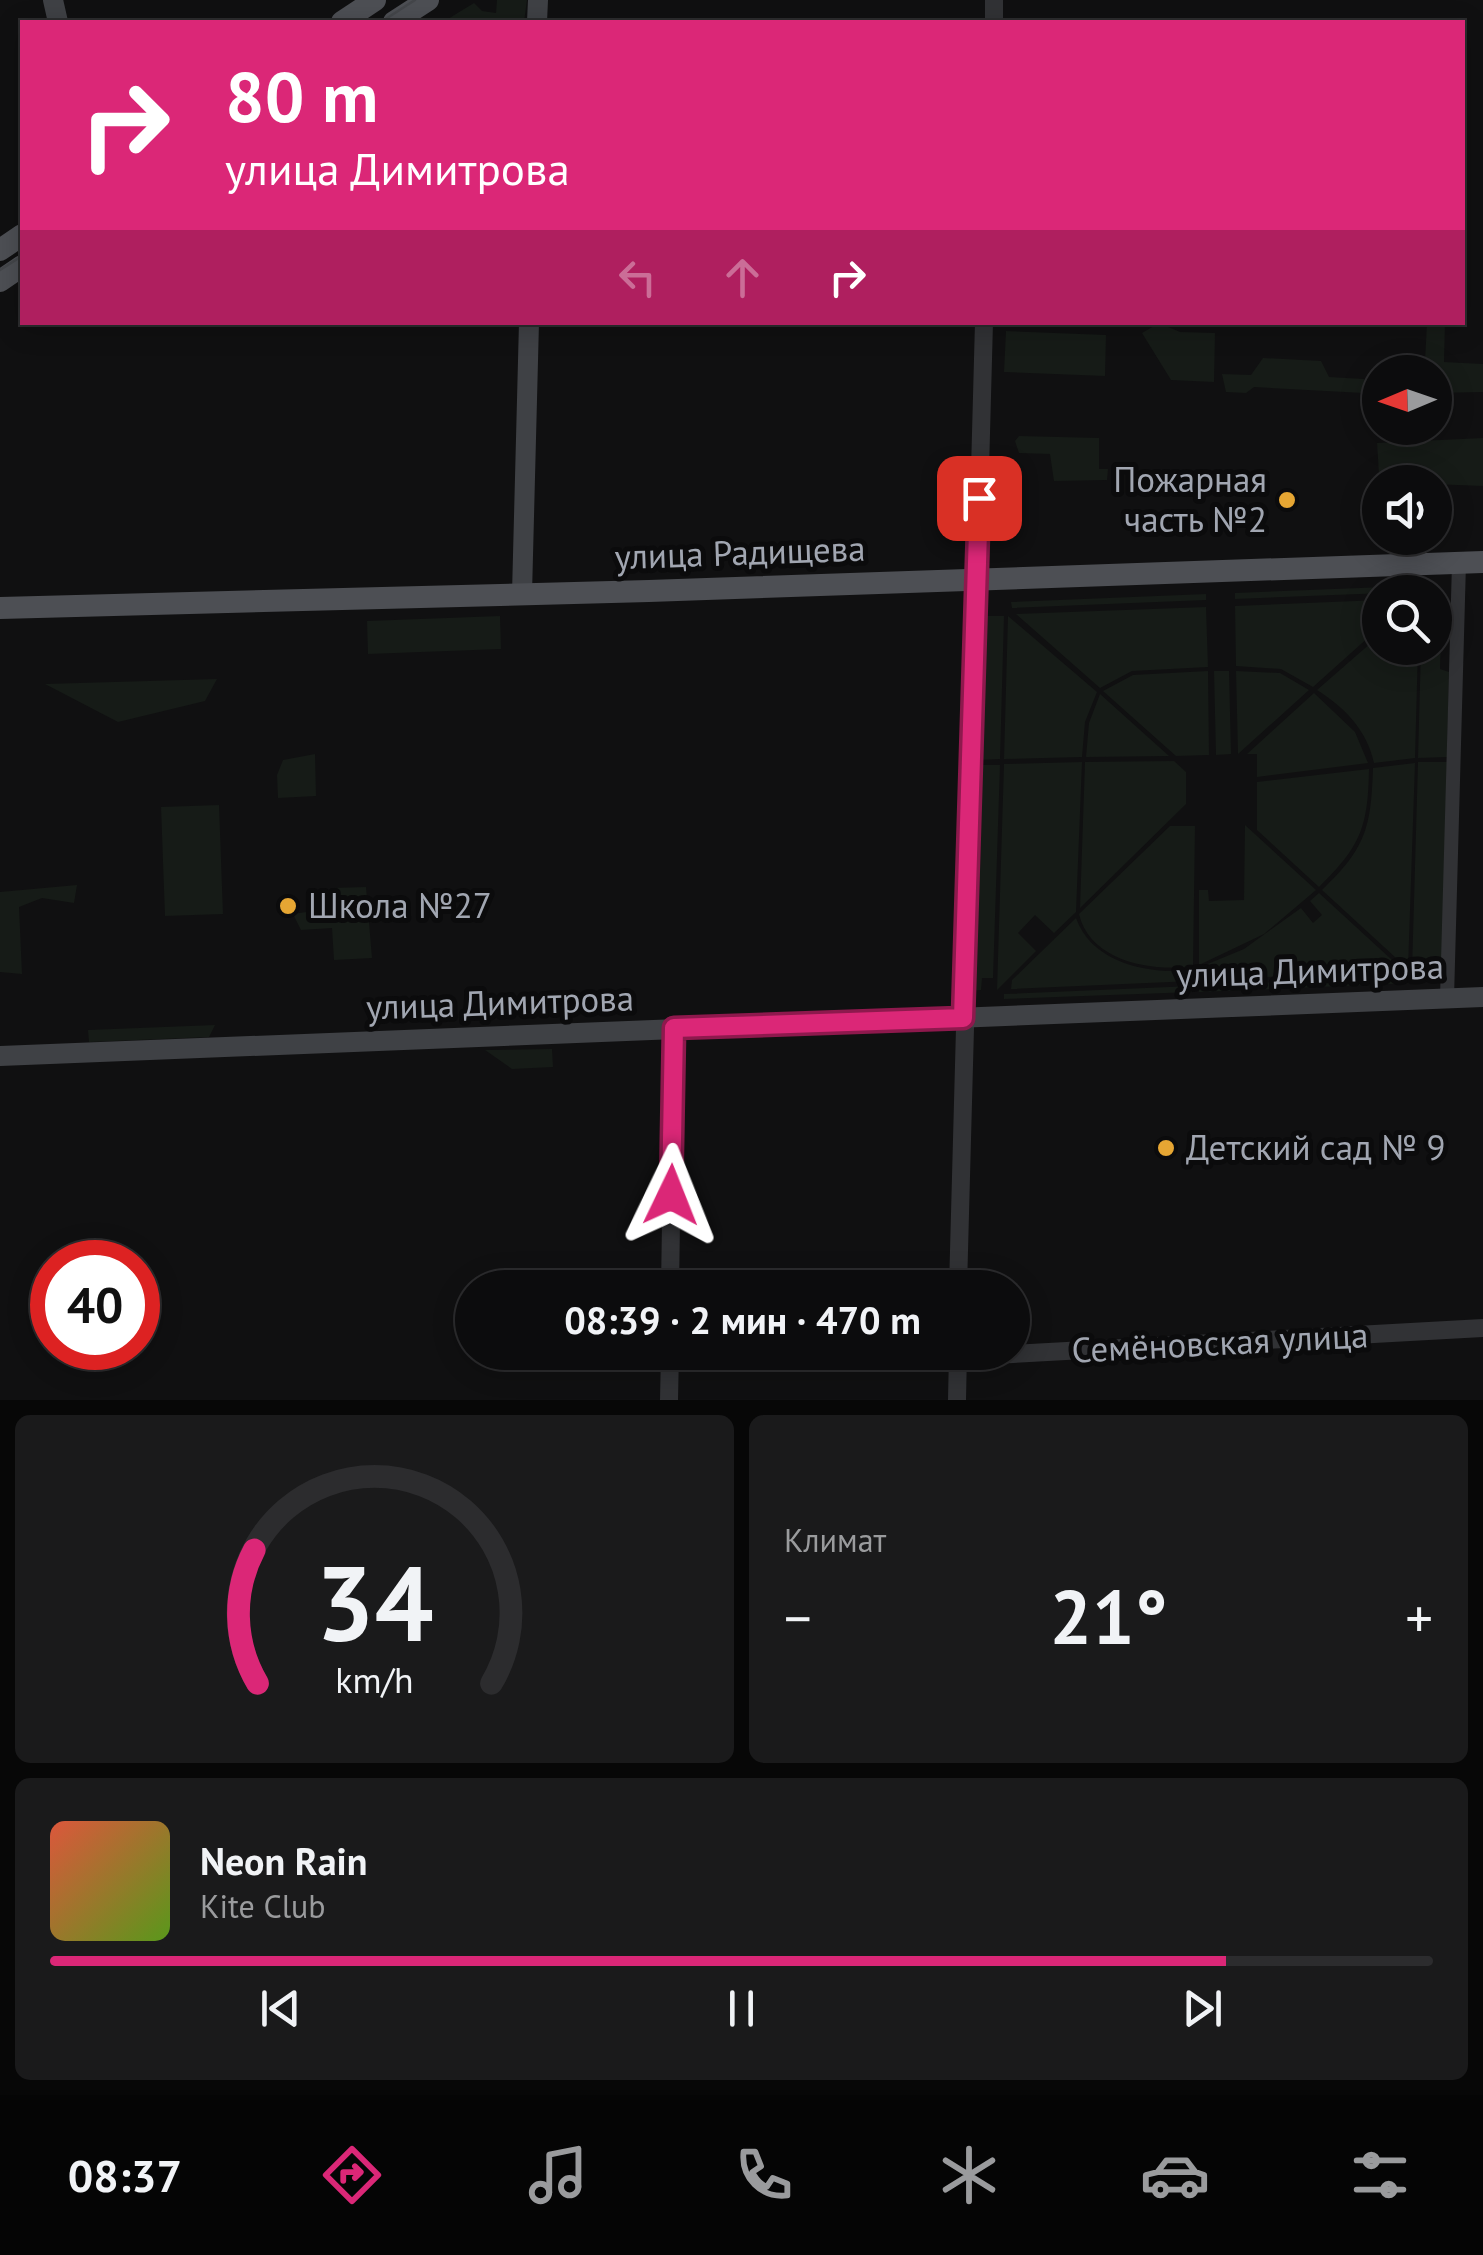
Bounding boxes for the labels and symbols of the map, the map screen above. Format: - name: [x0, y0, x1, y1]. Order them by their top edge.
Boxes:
- north arrow: [1362, 355, 1452, 445]
- pin: [937, 456, 1022, 541]
- place label: Пожарная часть №2: [1113, 456, 1267, 542]
- marker: Пожарная часть №2: [1276, 489, 1298, 511]
- street label: улица Радищева: [614, 525, 866, 579]
- place label: Школа №27: [308, 882, 492, 928]
- marker: Школа №27: [277, 895, 299, 917]
- street label: улица Димитрова: [1175, 942, 1445, 998]
- street label: улица Димитрова: [365, 974, 635, 1030]
- place label: Детский сад № 9: [1186, 1124, 1446, 1170]
- marker: Детский сад № 9: [1155, 1137, 1177, 1159]
- position arrow: [619, 1143, 723, 1247]
- speed limit sign: 40: [30, 1240, 160, 1370]
- street label: Семёновская улица: [1070, 1311, 1369, 1373]

